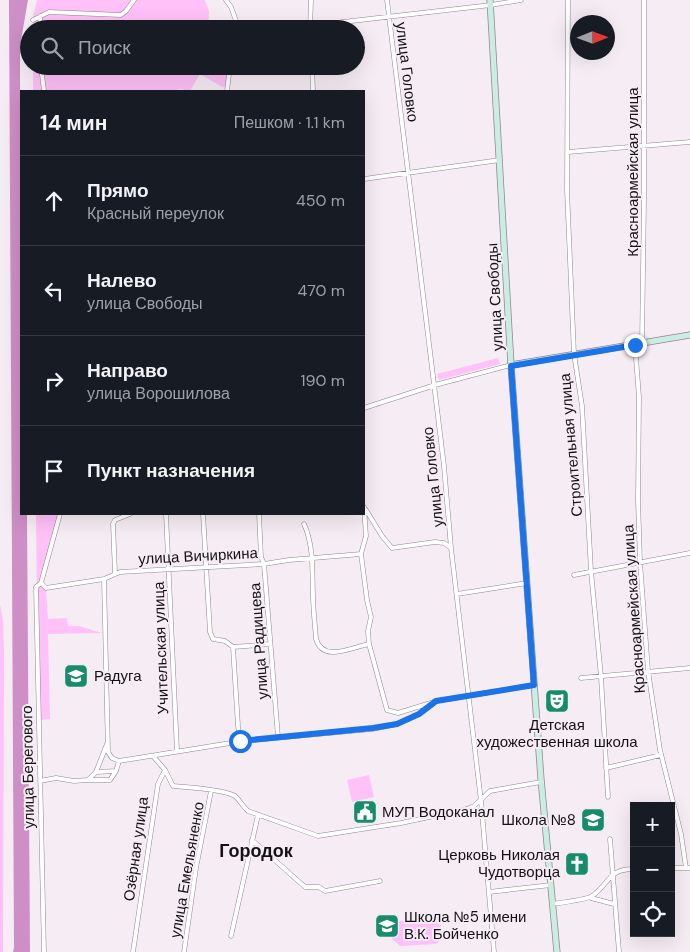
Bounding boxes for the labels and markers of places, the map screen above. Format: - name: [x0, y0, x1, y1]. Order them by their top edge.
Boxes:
- school or university icon: Радуга: [63, 663, 89, 689]
- place label: Радуга: [94, 666, 142, 686]
- theatre icon: Детская художественная школа: [544, 688, 570, 714]
- place label: Детская художественная школа: [476, 715, 638, 752]
- public building icon: МУП Водоканал: [352, 799, 378, 825]
- place label: МУП Водоканал: [382, 802, 495, 822]
- school or university icon: Школа №8: [580, 807, 606, 833]
- place label: Школа №8: [501, 810, 576, 830]
- place label: Церковь Николая Чудотворца: [438, 845, 561, 882]
- church icon: Церковь Николая Чудотворца: [564, 851, 590, 877]
- place label: Школа №5 имени В.К. Бойченко: [404, 907, 527, 944]
- school or university icon: Школа №5 имени В.К. Бойченко: [374, 913, 400, 939]

